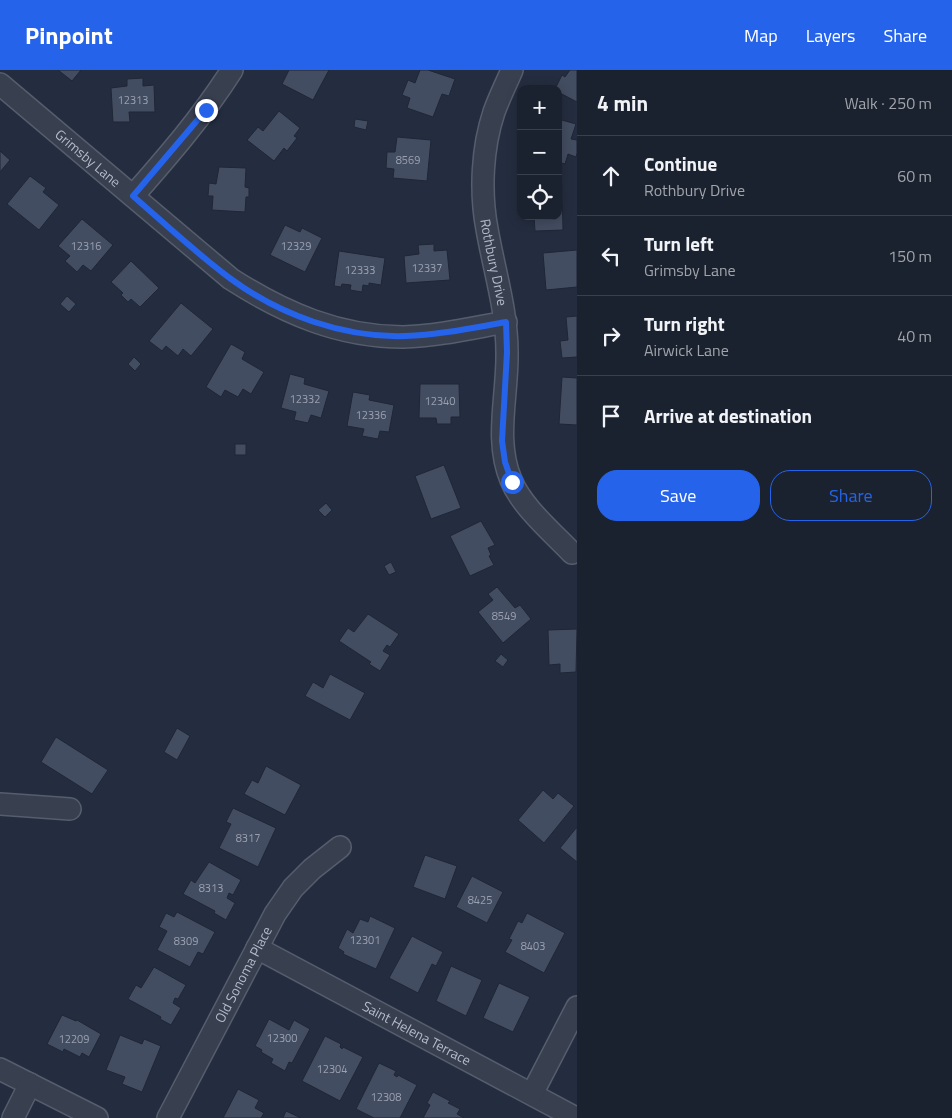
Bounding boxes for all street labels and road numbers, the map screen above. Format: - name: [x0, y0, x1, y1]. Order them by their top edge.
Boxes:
- street label: Grimsby Lane: [51, 124, 126, 192]
- street label: Rothbury Drive: [475, 217, 513, 307]
- street label: Old Sonoma Place: [209, 922, 277, 1026]
- street label: Saint Helena Terrace: [359, 995, 475, 1070]

